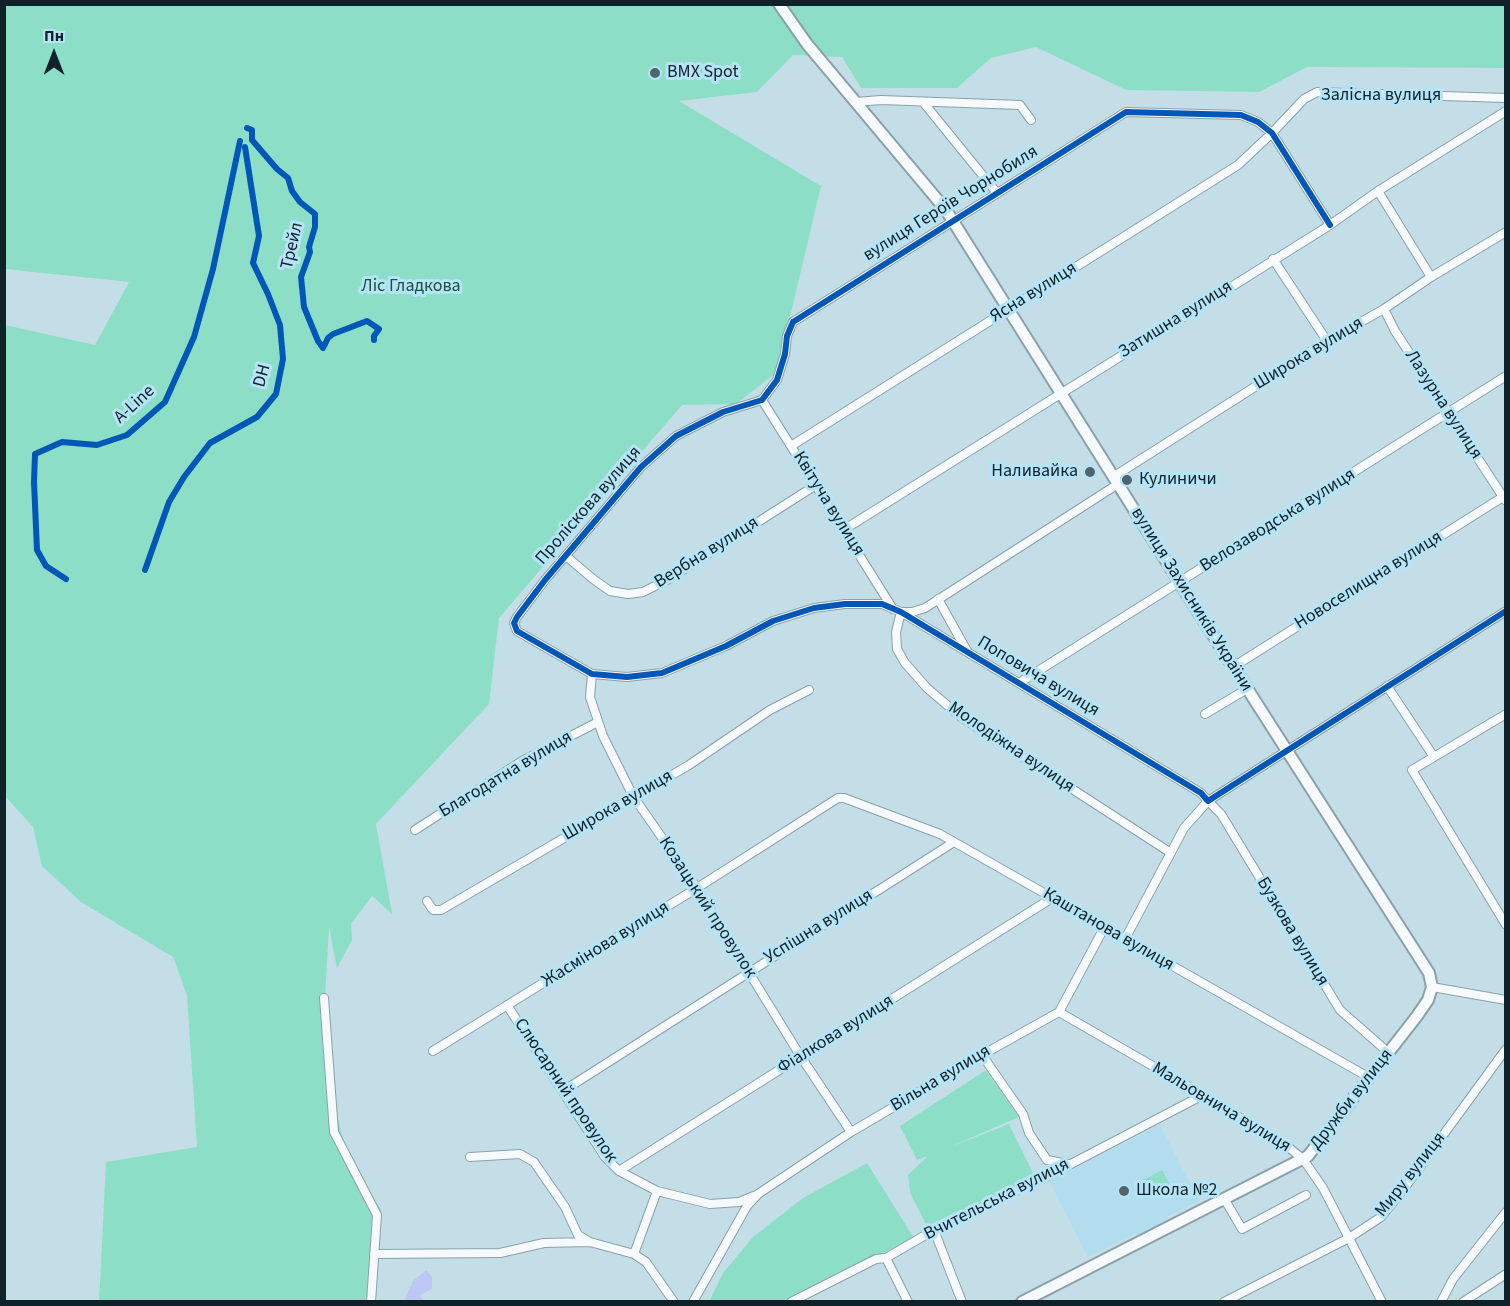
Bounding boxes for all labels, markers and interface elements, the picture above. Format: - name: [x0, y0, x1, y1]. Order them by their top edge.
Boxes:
- north arrow: [24, 24, 84, 84]
- text: Пн: [44, 25, 64, 47]
- place label: BMX Spot: [667, 62, 739, 84]
- marker: BMX Spot: [648, 66, 662, 80]
- street label: Залісна вулиця: [1321, 85, 1441, 107]
- street label: вулиця Героїв Чорнобиля: [860, 141, 1042, 267]
- street label: Трейл: [277, 220, 309, 272]
- street label: Ясна вулиця: [987, 258, 1081, 328]
- park label: Ліс Гладкова: [361, 276, 461, 298]
- street label: Затишна вулиця: [1115, 276, 1237, 364]
- street label: Широка вулиця: [1251, 313, 1367, 395]
- street label: Лазурна вулиця: [1400, 346, 1486, 464]
- street label: DH: [250, 362, 276, 390]
- street label: A-Line: [110, 381, 160, 429]
- street label: Проліскова вулиця: [532, 442, 646, 570]
- street label: Квітуча вулиця: [787, 448, 869, 560]
- place label: Наливайка: [991, 461, 1078, 483]
- street label: Велозаводська вулиця: [1196, 464, 1360, 578]
- marker: Наливайка: [1083, 465, 1097, 479]
- place label: Кулиничи: [1139, 469, 1217, 491]
- marker: Кулиничи: [1120, 473, 1134, 487]
- street label: вулиця Захисників України: [1125, 504, 1257, 696]
- street label: Вербна вулиця: [651, 512, 763, 594]
- street label: Новоселищна вулиця: [1291, 527, 1447, 635]
- street label: Поповича вулиця: [973, 632, 1103, 722]
- street label: Молодіжна вулиця: [944, 698, 1078, 798]
- street label: Благодатна вулиця: [436, 727, 576, 823]
- street label: Широка вулиця: [559, 766, 677, 846]
- street label: Козацький провулок: [653, 833, 761, 983]
- street label: Бузкова вулиця: [1251, 874, 1333, 990]
- street label: Каштанова вулиця: [1039, 884, 1177, 976]
- street label: Успішна вулиця: [761, 885, 877, 969]
- street label: Жасмінова вулиця: [538, 897, 674, 993]
- street label: Фіалкова вулиця: [774, 991, 898, 1079]
- street label: Слюсарний провулок: [509, 1015, 621, 1167]
- street label: Вільна вулиця: [887, 1041, 995, 1117]
- street label: Дружби вулиця: [1306, 1045, 1398, 1155]
- street label: Мальовнича вулиця: [1148, 1058, 1294, 1158]
- street label: Миру вулиця: [1371, 1128, 1451, 1222]
- street label: Вчительська вулиця: [921, 1154, 1073, 1246]
- place label: Школа №2: [1136, 1180, 1217, 1202]
- marker: Школа №2: [1117, 1184, 1131, 1198]

